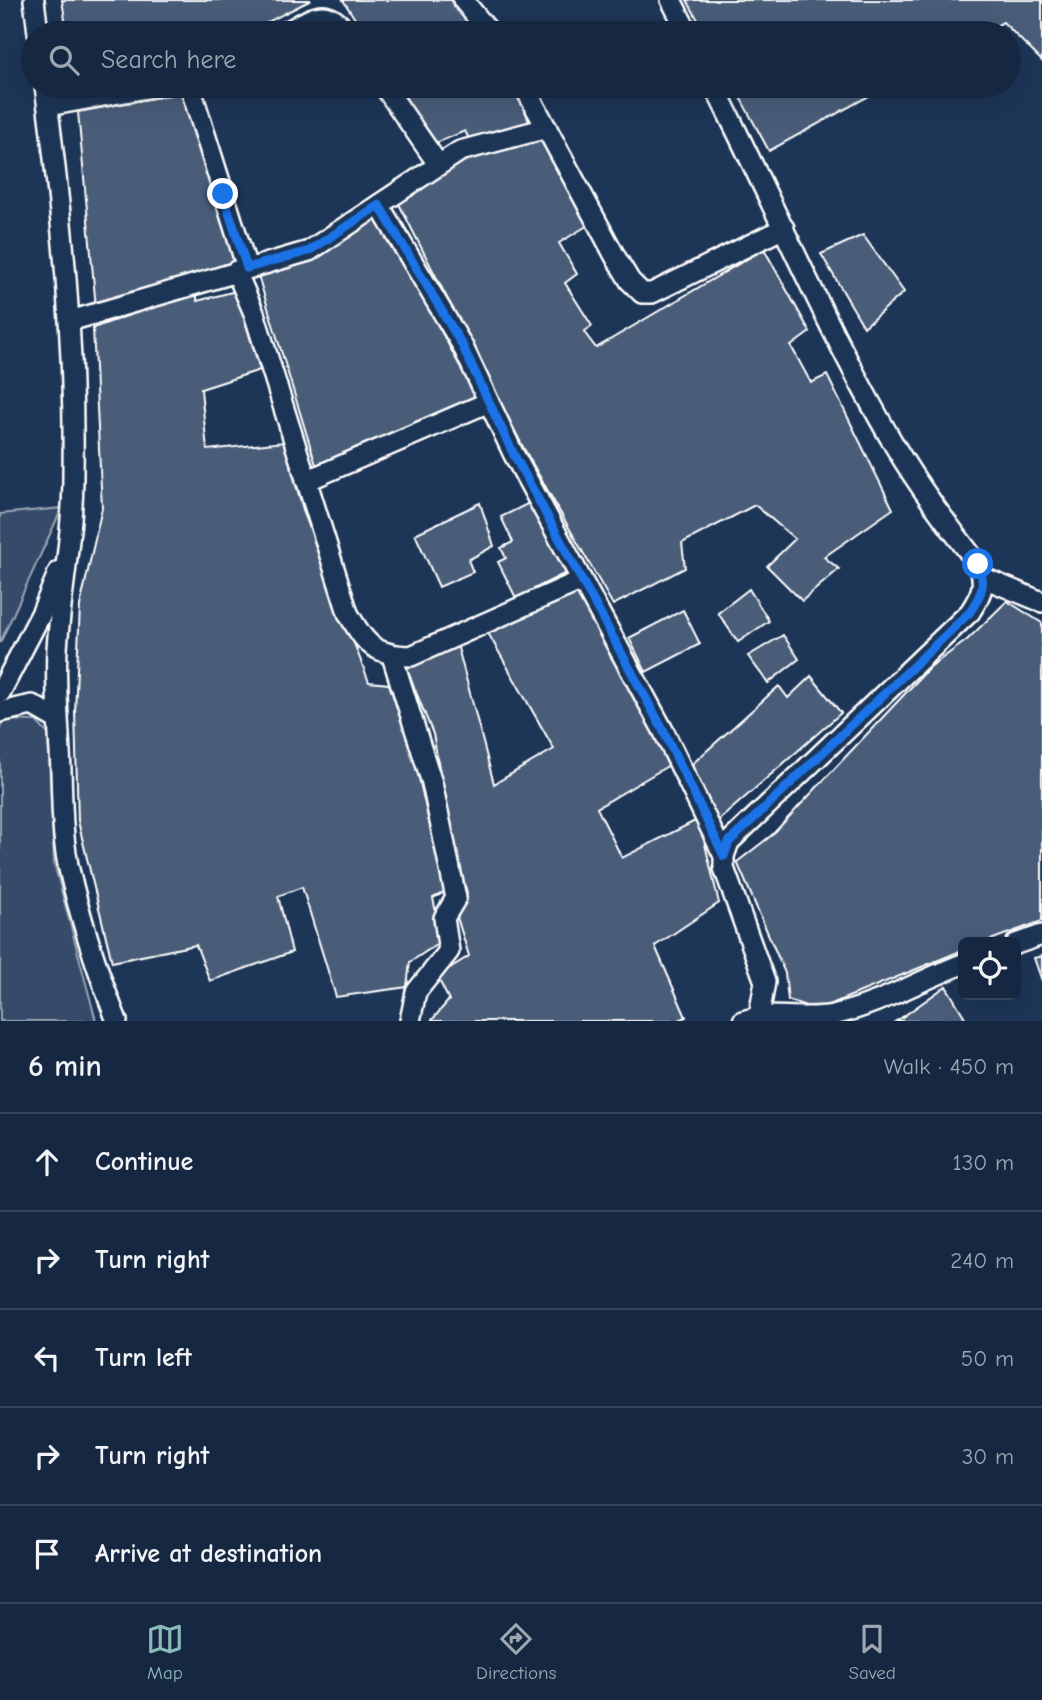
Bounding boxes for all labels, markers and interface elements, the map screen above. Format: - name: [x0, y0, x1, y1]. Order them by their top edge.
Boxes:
- search box: [21, 21, 1021, 98]
- icon: search: [45, 41, 83, 79]
- text: Search here: [101, 45, 236, 75]
- route end: [207, 178, 238, 209]
- route start: [962, 548, 993, 579]
- map controls: [958, 937, 1021, 1000]
- button: locate: [958, 937, 1021, 1000]
- text: 6 min: [28, 1049, 102, 1084]
- text: Walk · 450 m: [884, 1053, 1014, 1080]
- icon: ahead: [28, 1143, 66, 1181]
- text: Continue: [95, 1147, 193, 1177]
- text: 130 m: [953, 1149, 1014, 1176]
- icon: right: [28, 1241, 66, 1279]
- text: Turn right: [95, 1245, 209, 1275]
- text: 240 m: [950, 1247, 1014, 1274]
- icon: left: [28, 1339, 66, 1377]
- text: Turn left: [95, 1343, 192, 1373]
- text: 50 m: [961, 1345, 1014, 1372]
- icon: right: [28, 1437, 66, 1475]
- text: Turn right: [95, 1441, 209, 1471]
- text: 30 m: [962, 1443, 1014, 1470]
- icon: arrive: [28, 1535, 66, 1573]
- text: Arrive at destination: [95, 1539, 322, 1569]
- tab: Map: [146, 1620, 184, 1684]
- tab: Directions: [476, 1620, 556, 1684]
- tab: Saved: [849, 1620, 896, 1684]

